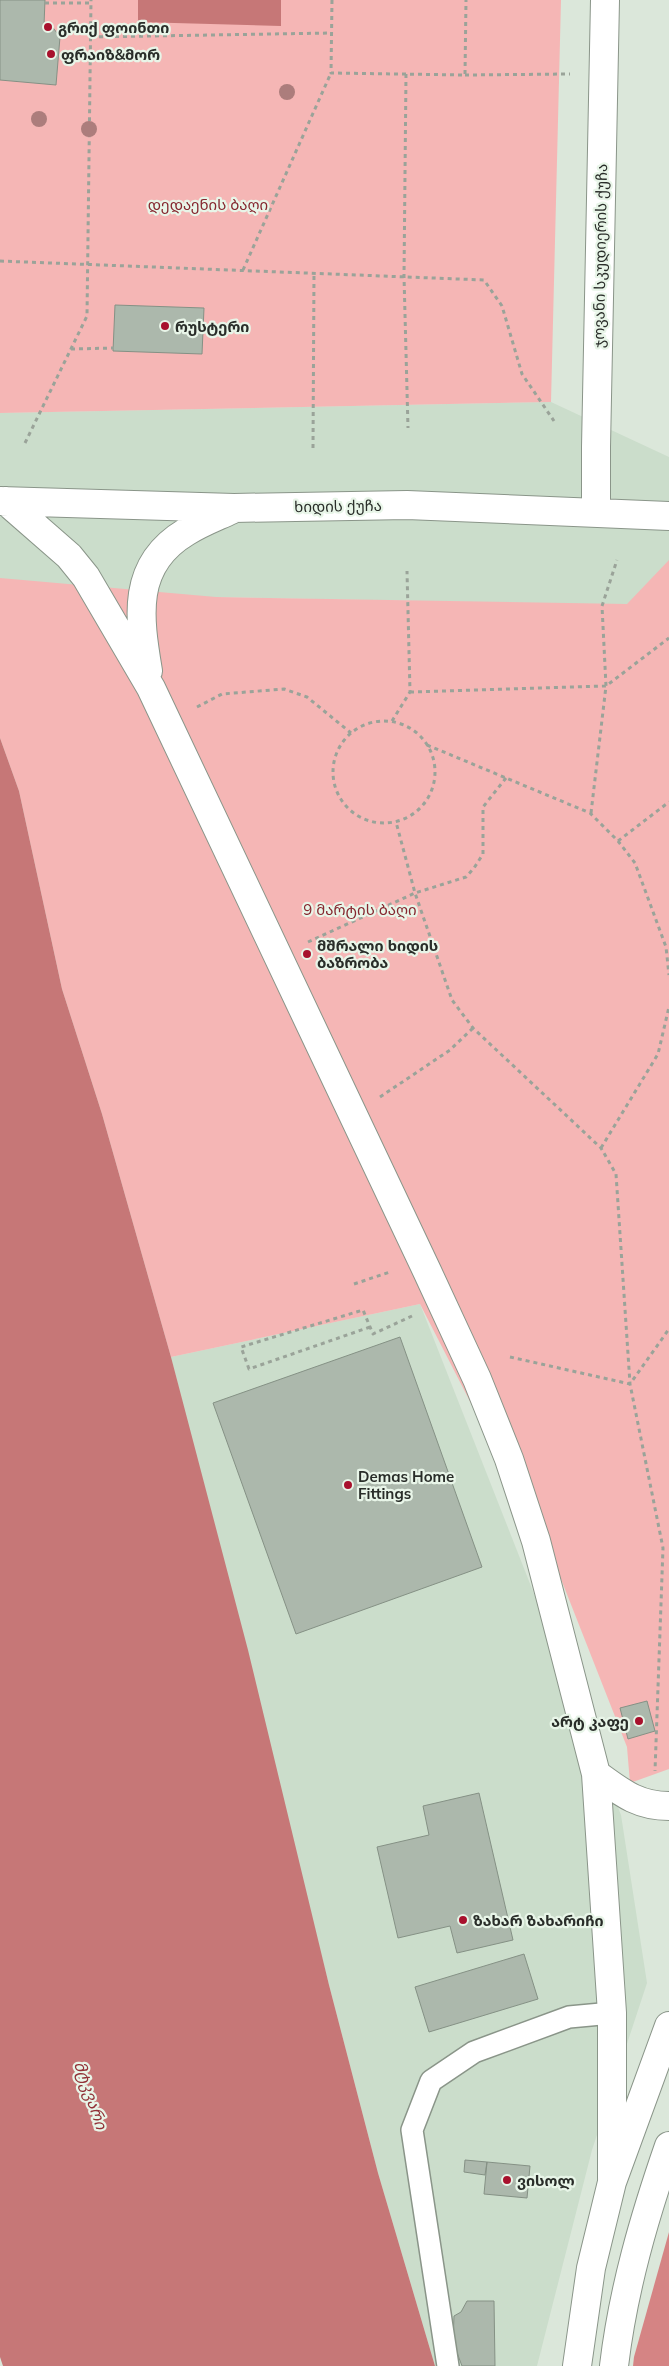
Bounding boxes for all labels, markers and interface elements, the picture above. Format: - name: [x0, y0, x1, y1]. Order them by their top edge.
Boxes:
- place label: გრიქ ფოინთი: [58, 18, 169, 37]
- marker: გრიქ ფოინთი: [42, 21, 54, 33]
- place label: ფრაიზ&მორ: [61, 45, 160, 64]
- marker: ფრაიზ&მორ: [45, 48, 57, 60]
- street label: ჯოვანი სკუდიერის ქუჩა: [589, 164, 611, 348]
- park label: დედაენის ბაღი: [148, 195, 268, 214]
- place label: რუსტერი: [175, 317, 249, 336]
- marker: რუსტერი: [159, 320, 171, 332]
- street label: ხიდის ქუჩა: [294, 496, 382, 516]
- park label: 9 მარტის ბაღი: [303, 900, 417, 919]
- place label: მშრალი ხიდის ბაზრობა: [317, 936, 438, 972]
- marker: მშრალი ხიდის ბაზრობა: [301, 948, 313, 960]
- place label: Demas Home Fittings: [358, 1467, 454, 1503]
- marker: Demas Home Fittings: [342, 1479, 354, 1491]
- place label: არტ კაფე: [551, 1712, 629, 1731]
- marker: არტ კაფე: [633, 1715, 645, 1727]
- place label: ზახარ ზახარიჩი: [473, 1911, 604, 1930]
- marker: ზახარ ზახარიჩი: [457, 1914, 469, 1926]
- water label: მტკვარი: [70, 2058, 112, 2132]
- place label: ვისოლ: [517, 2171, 575, 2190]
- marker: ვისოლ: [501, 2174, 513, 2186]

